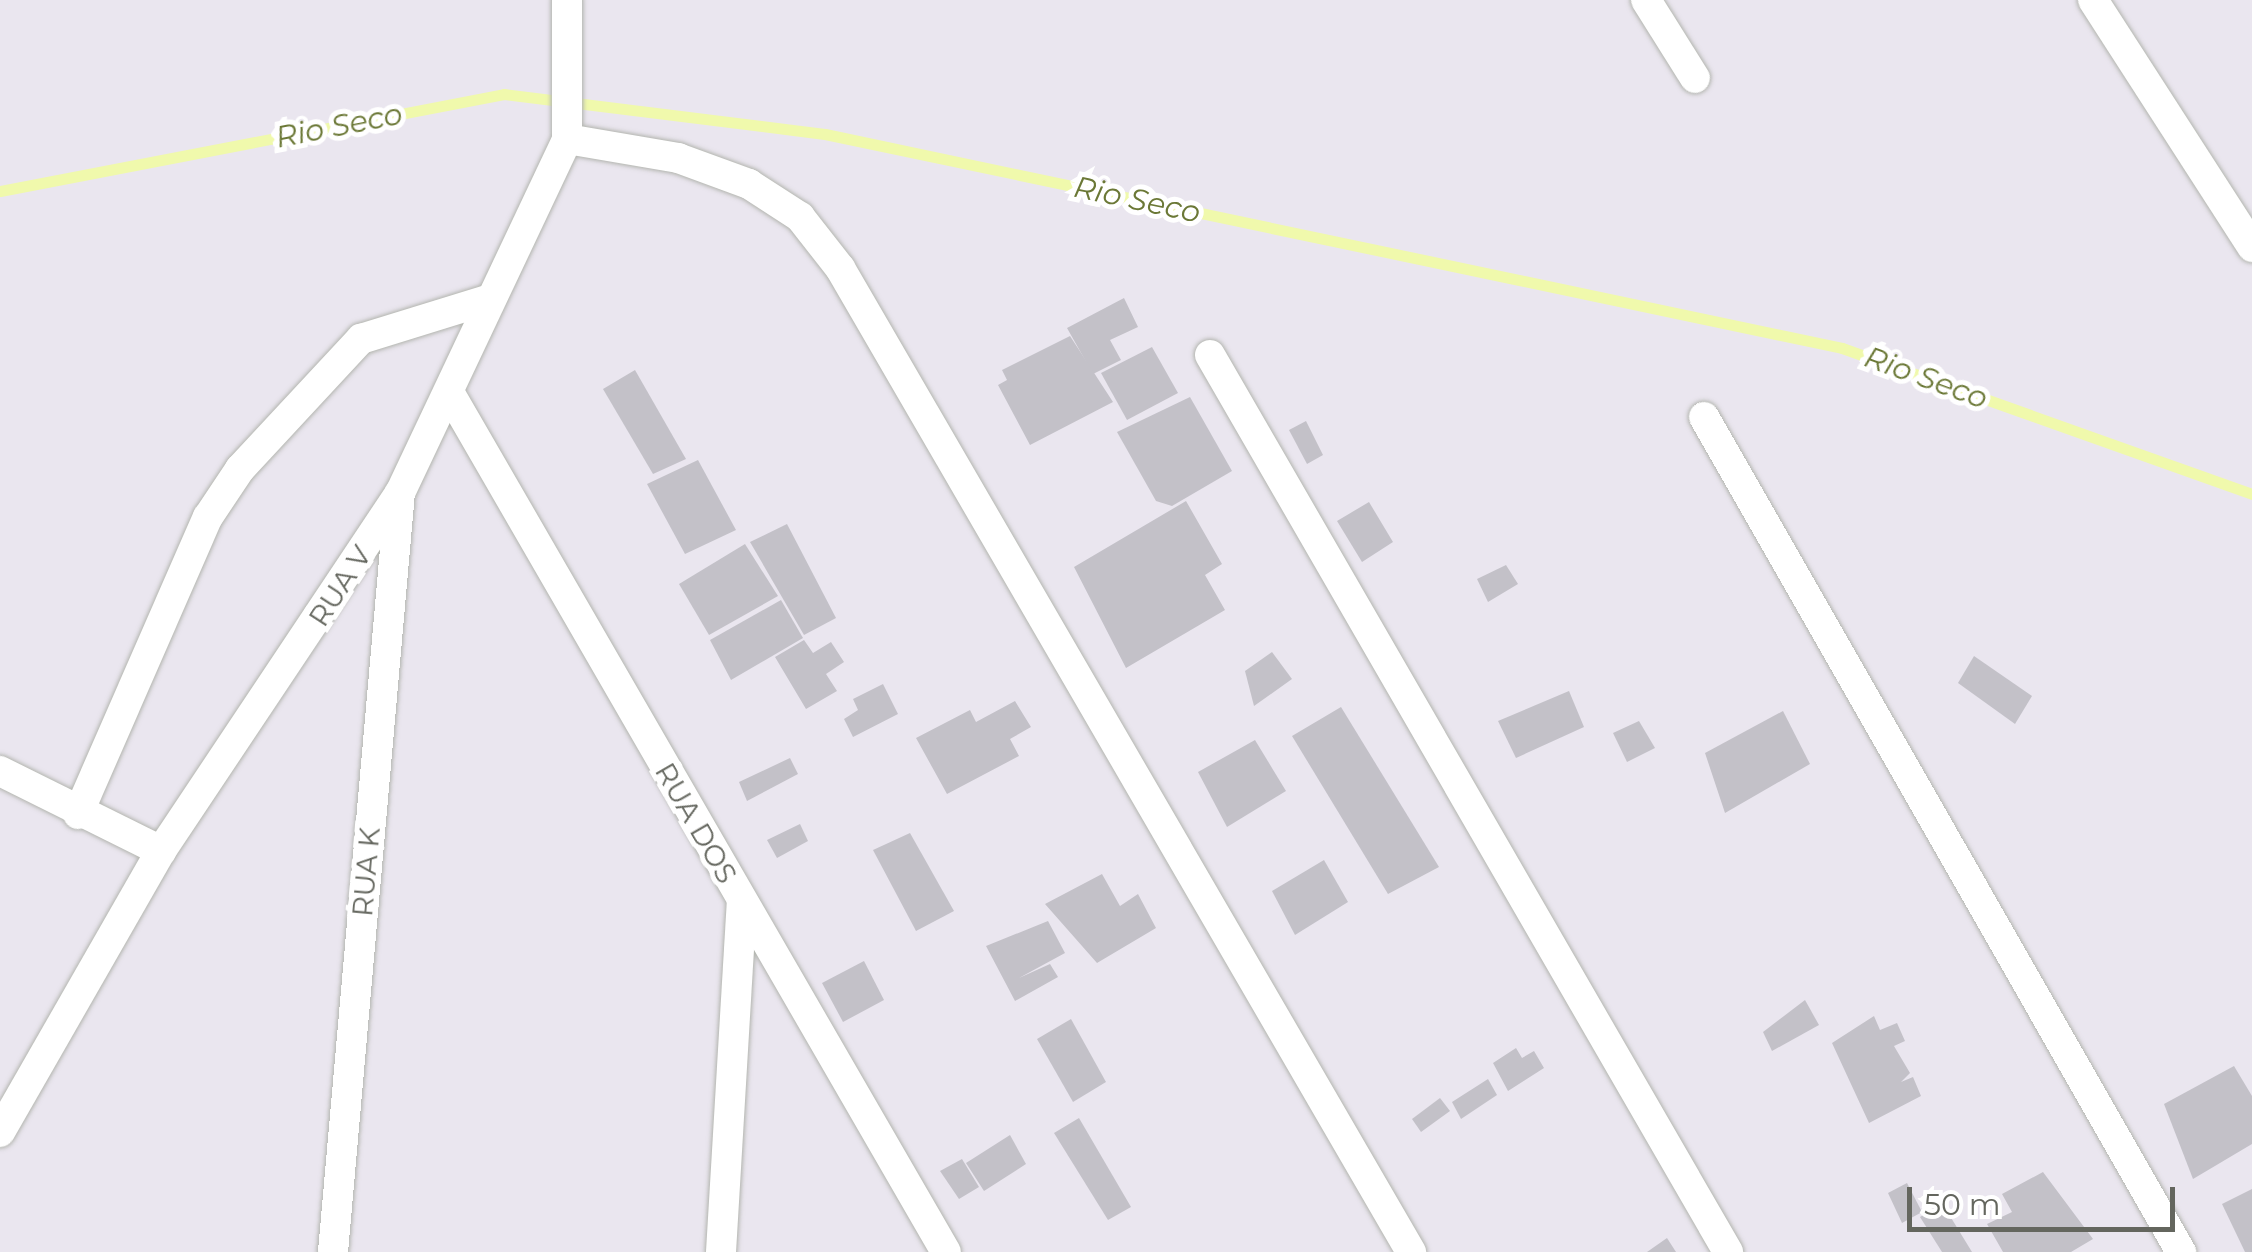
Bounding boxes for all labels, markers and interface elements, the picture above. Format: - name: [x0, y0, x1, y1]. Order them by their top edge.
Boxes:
- water label: Rio Seco: [273, 96, 405, 156]
- water label: Rio Seco: [1070, 169, 1204, 231]
- water label: Rio Seco: [1859, 339, 1993, 417]
- street label: RUA V: [302, 540, 378, 632]
- street label: RUA DOS: [648, 757, 744, 889]
- street label: RUA K: [345, 826, 387, 918]
- scale bar: [1912, 1167, 2180, 1229]
- text: 50 m: [1924, 1186, 2001, 1223]

